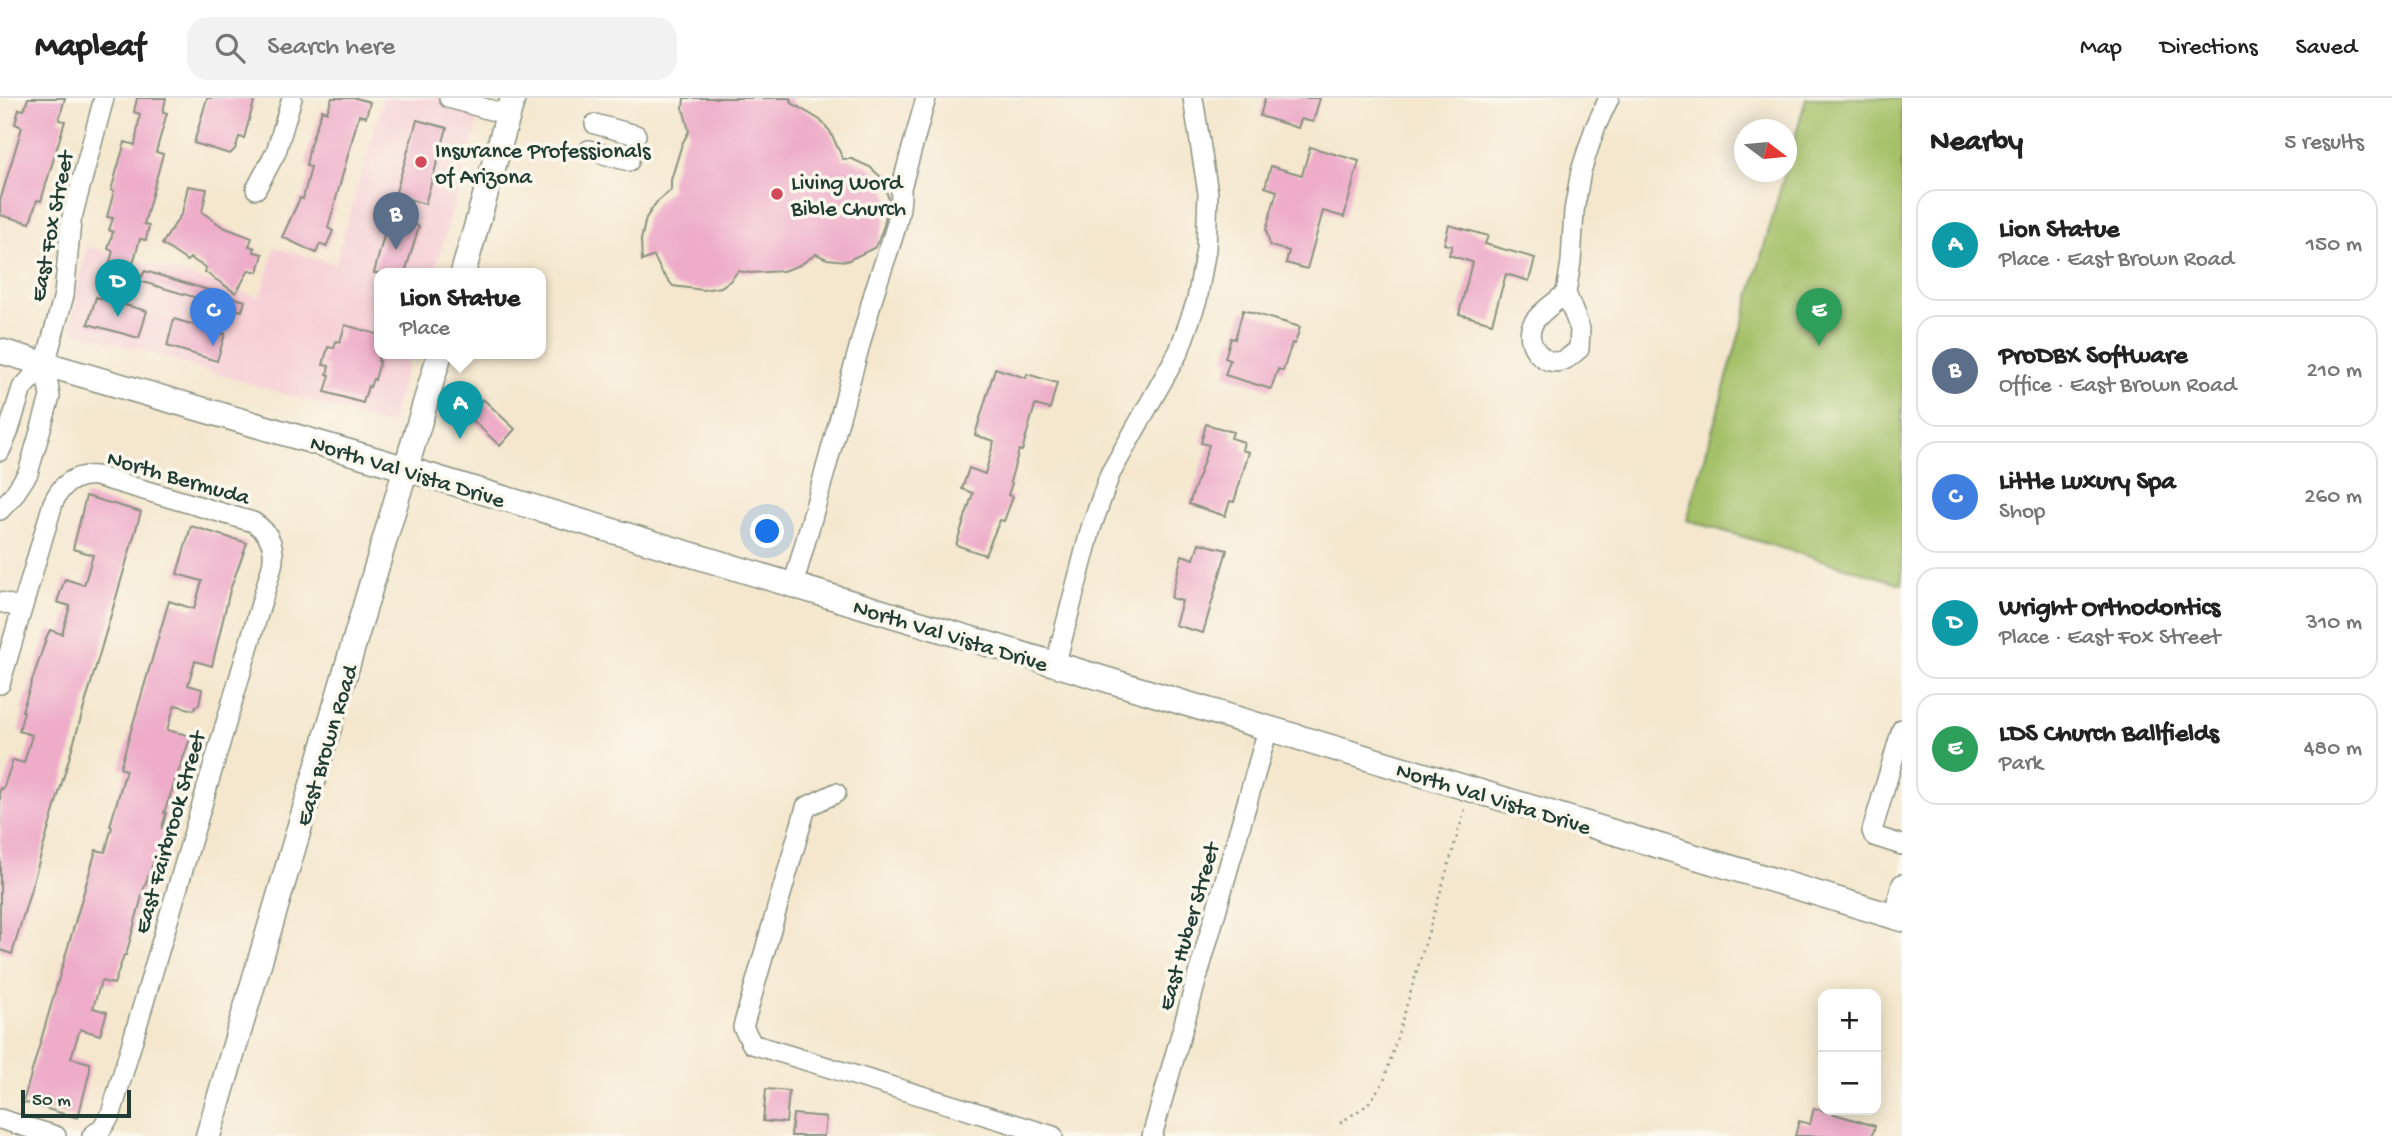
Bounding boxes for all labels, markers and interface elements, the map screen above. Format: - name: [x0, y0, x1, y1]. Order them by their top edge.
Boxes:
- search box: [187, 17, 677, 80]
- text: Mapleaf: [35, 29, 145, 67]
- icon: search: [211, 29, 249, 67]
- text: Search here: [267, 33, 395, 64]
- text: Map: [2080, 34, 2122, 63]
- text: Directions: [2160, 34, 2258, 63]
- text: Saved: [2296, 34, 2357, 63]
- north arrow: [1734, 119, 1797, 182]
- text: Nearby: [1930, 126, 2023, 161]
- text: 5 results: [2284, 130, 2364, 157]
- place label: Insurance Professionals of Arizona: [435, 139, 651, 192]
- street label: East Fox Street: [26, 147, 82, 304]
- marker: Insurance Professionals of Arizona: [413, 154, 429, 170]
- place label: Living Word Bible Church: [790, 171, 906, 224]
- marker: Living Word Bible Church: [769, 186, 785, 202]
- pin: B: [373, 192, 419, 250]
- text: Lion Statue: [1999, 216, 2120, 247]
- text: A: [1948, 232, 1962, 259]
- text: 150 m: [2306, 232, 2362, 259]
- text: Place · East Brown Road: [1999, 247, 2234, 274]
- pin: D: [95, 259, 141, 317]
- popup: [374, 268, 546, 359]
- text: Lion Statue: [400, 285, 520, 316]
- pin: C: [190, 288, 236, 346]
- pin: E: [1796, 288, 1842, 346]
- text: Place: [400, 316, 450, 343]
- text: ProDBX Software: [1999, 342, 2188, 373]
- text: B: [1949, 358, 1961, 385]
- text: 210 m: [2307, 358, 2362, 385]
- text: Office · East Brown Road: [1999, 373, 2236, 400]
- pin: A: [437, 381, 483, 439]
- street label: North Val Vista Drive: [306, 431, 509, 516]
- street label: North Bermuda: [103, 446, 254, 513]
- text: Little Luxury Spa: [1999, 468, 2176, 499]
- text: C: [1949, 484, 1961, 511]
- text: 260 m: [2304, 484, 2362, 511]
- text: Shop: [1999, 499, 2045, 526]
- your location: [750, 514, 784, 548]
- text: Wright Orthodontics: [1999, 594, 2220, 625]
- street label: North Val Vista Drive: [849, 595, 1052, 680]
- text: D: [1948, 610, 1963, 637]
- text: 310 m: [2306, 610, 2362, 637]
- text: Place · East Fox Street: [1999, 625, 2220, 652]
- street label: East Brown Road: [291, 661, 366, 830]
- text: LDS Church Ballfields: [1999, 720, 2219, 751]
- street label: East Fairbrook Street: [130, 727, 214, 937]
- text: E: [1948, 736, 1962, 763]
- text: 480 m: [2304, 736, 2362, 763]
- text: Park: [1999, 751, 2043, 778]
- street label: North Val Vista Drive: [1392, 758, 1595, 843]
- street label: East Huber Street: [1154, 838, 1228, 1014]
- map controls: [1818, 989, 1881, 1115]
- button: +: [1818, 989, 1881, 1052]
- button: −: [1818, 1052, 1881, 1115]
- scale bar: [21, 1087, 131, 1119]
- text: 50 m: [32, 1090, 71, 1113]

